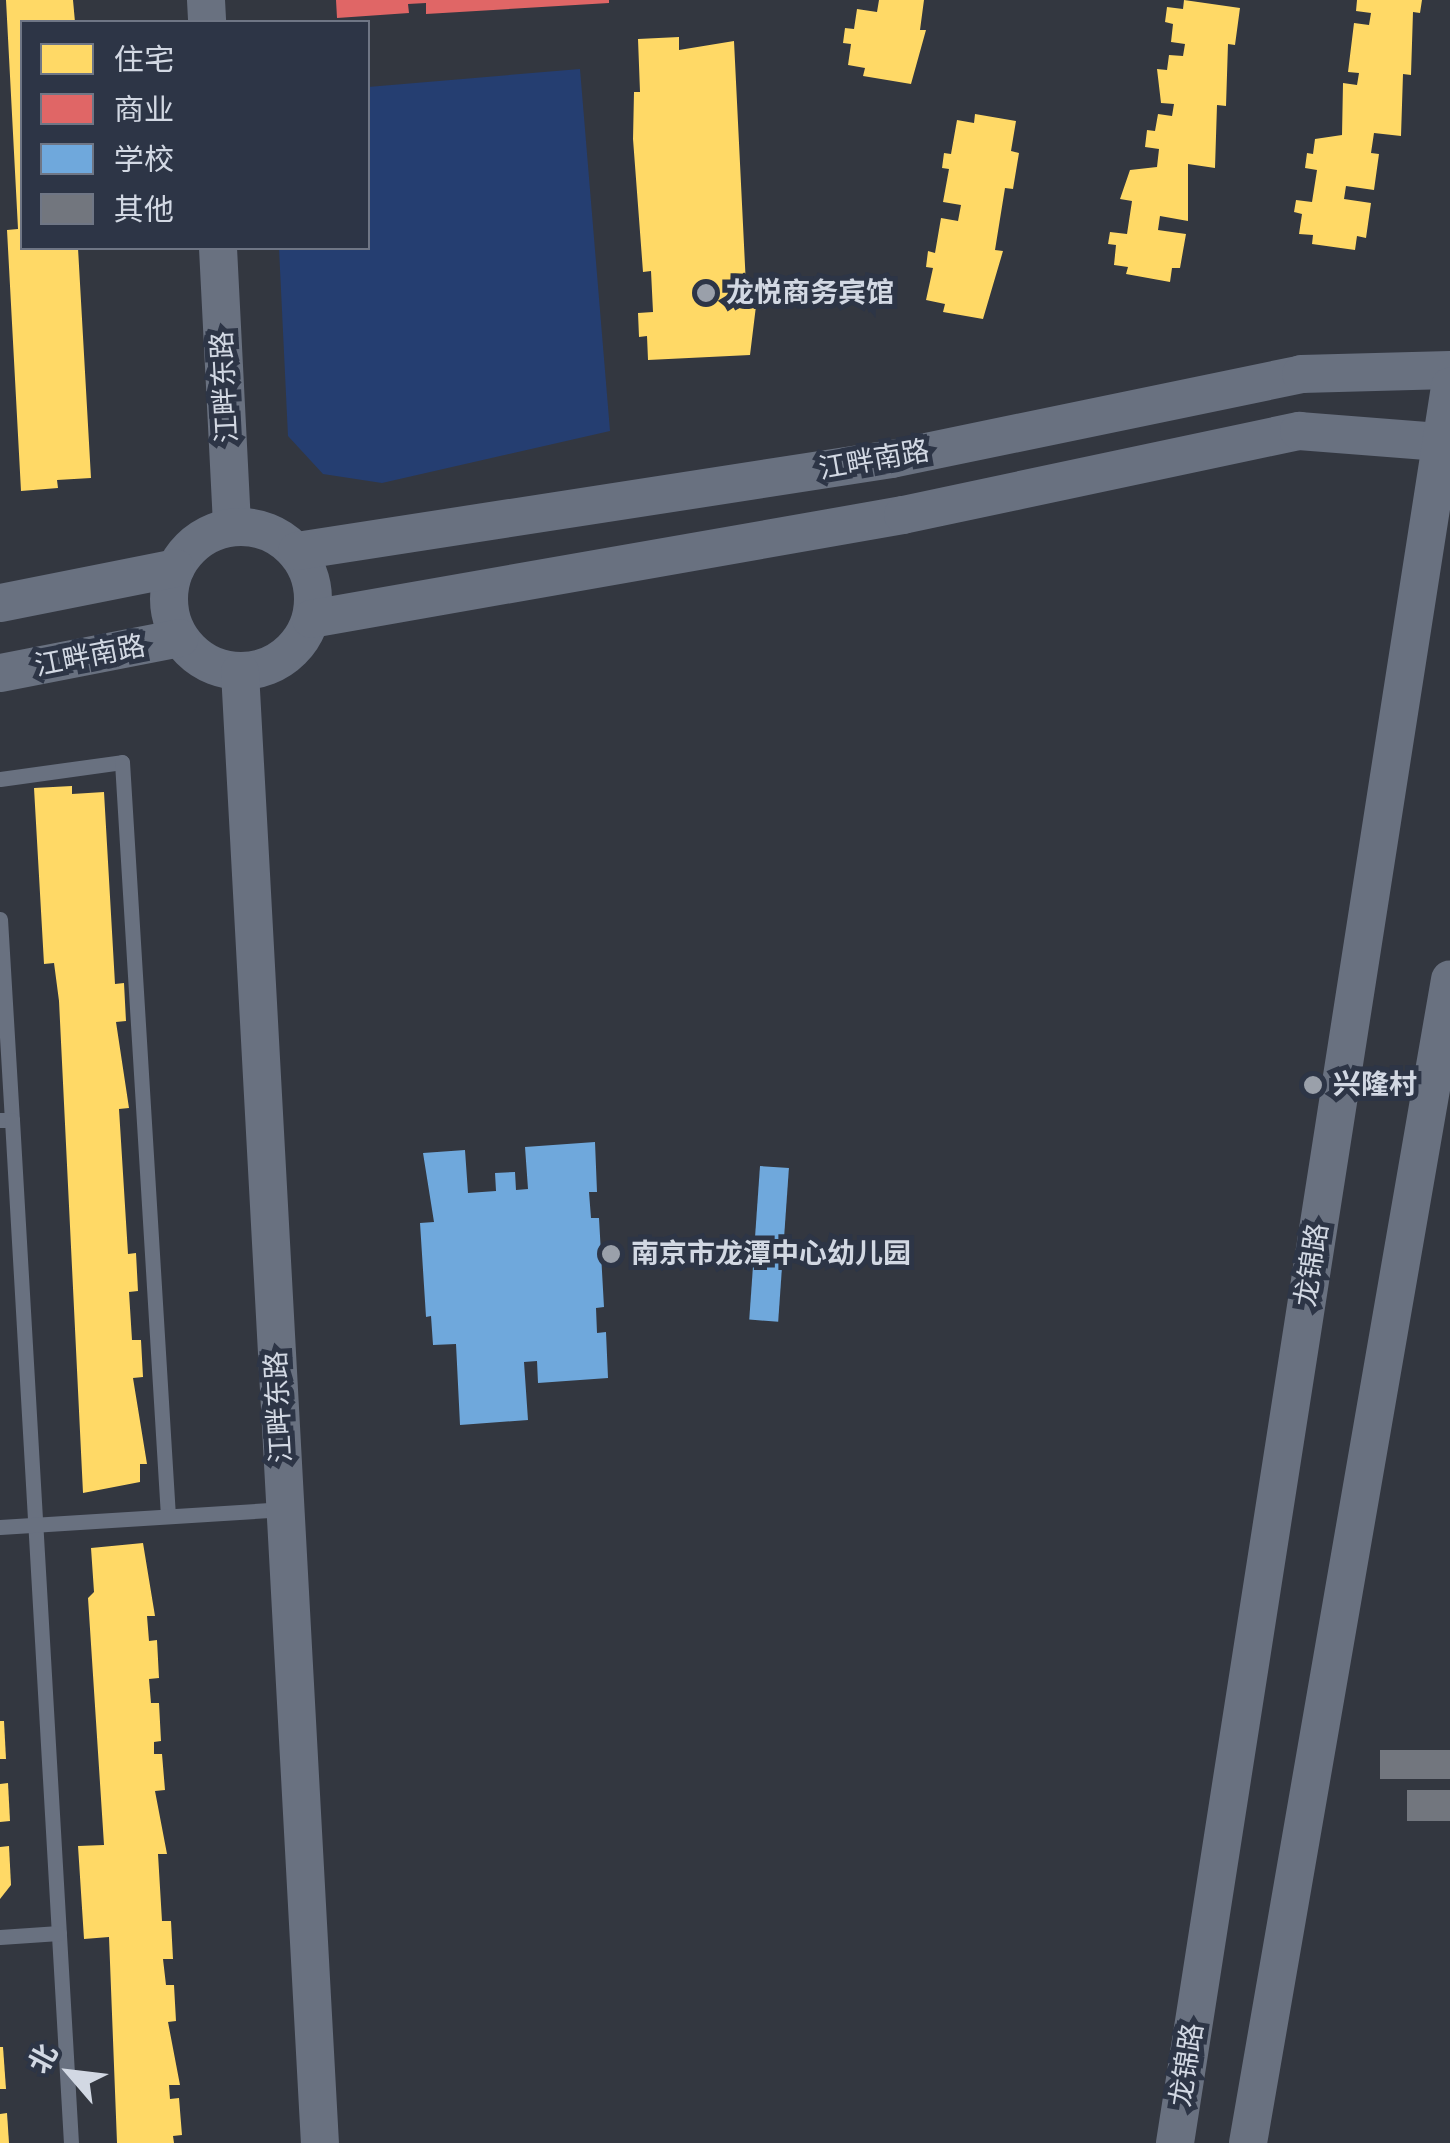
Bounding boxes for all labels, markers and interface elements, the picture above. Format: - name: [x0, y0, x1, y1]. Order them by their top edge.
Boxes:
- legend: [20, 20, 370, 250]
- text: 住宅: [114, 38, 174, 81]
- text: 商业: [114, 88, 174, 131]
- text: 学校: [114, 138, 174, 181]
- text: 其他: [114, 188, 174, 231]
- place label: 龙悦商务宾馆: [726, 276, 894, 310]
- marker: 龙悦商务宾馆: [695, 282, 717, 304]
- street label: 江畔东路: [205, 330, 245, 444]
- street label: 江畔南路: [816, 434, 932, 486]
- street label: 江畔南路: [32, 629, 148, 683]
- place label: 兴隆村: [1333, 1068, 1417, 1102]
- marker: 兴隆村: [1302, 1074, 1324, 1096]
- street label: 龙锦路: [1289, 1221, 1335, 1309]
- place label: 南京市龙潭中心幼儿园: [631, 1237, 911, 1271]
- marker: 南京市龙潭中心幼儿园: [600, 1243, 622, 1265]
- street label: 江畔东路: [259, 1350, 299, 1464]
- street label: 龙锦路: [1164, 2021, 1210, 2109]
- north arrow: [20, 2023, 120, 2123]
- text: 北: [19, 2037, 67, 2080]

